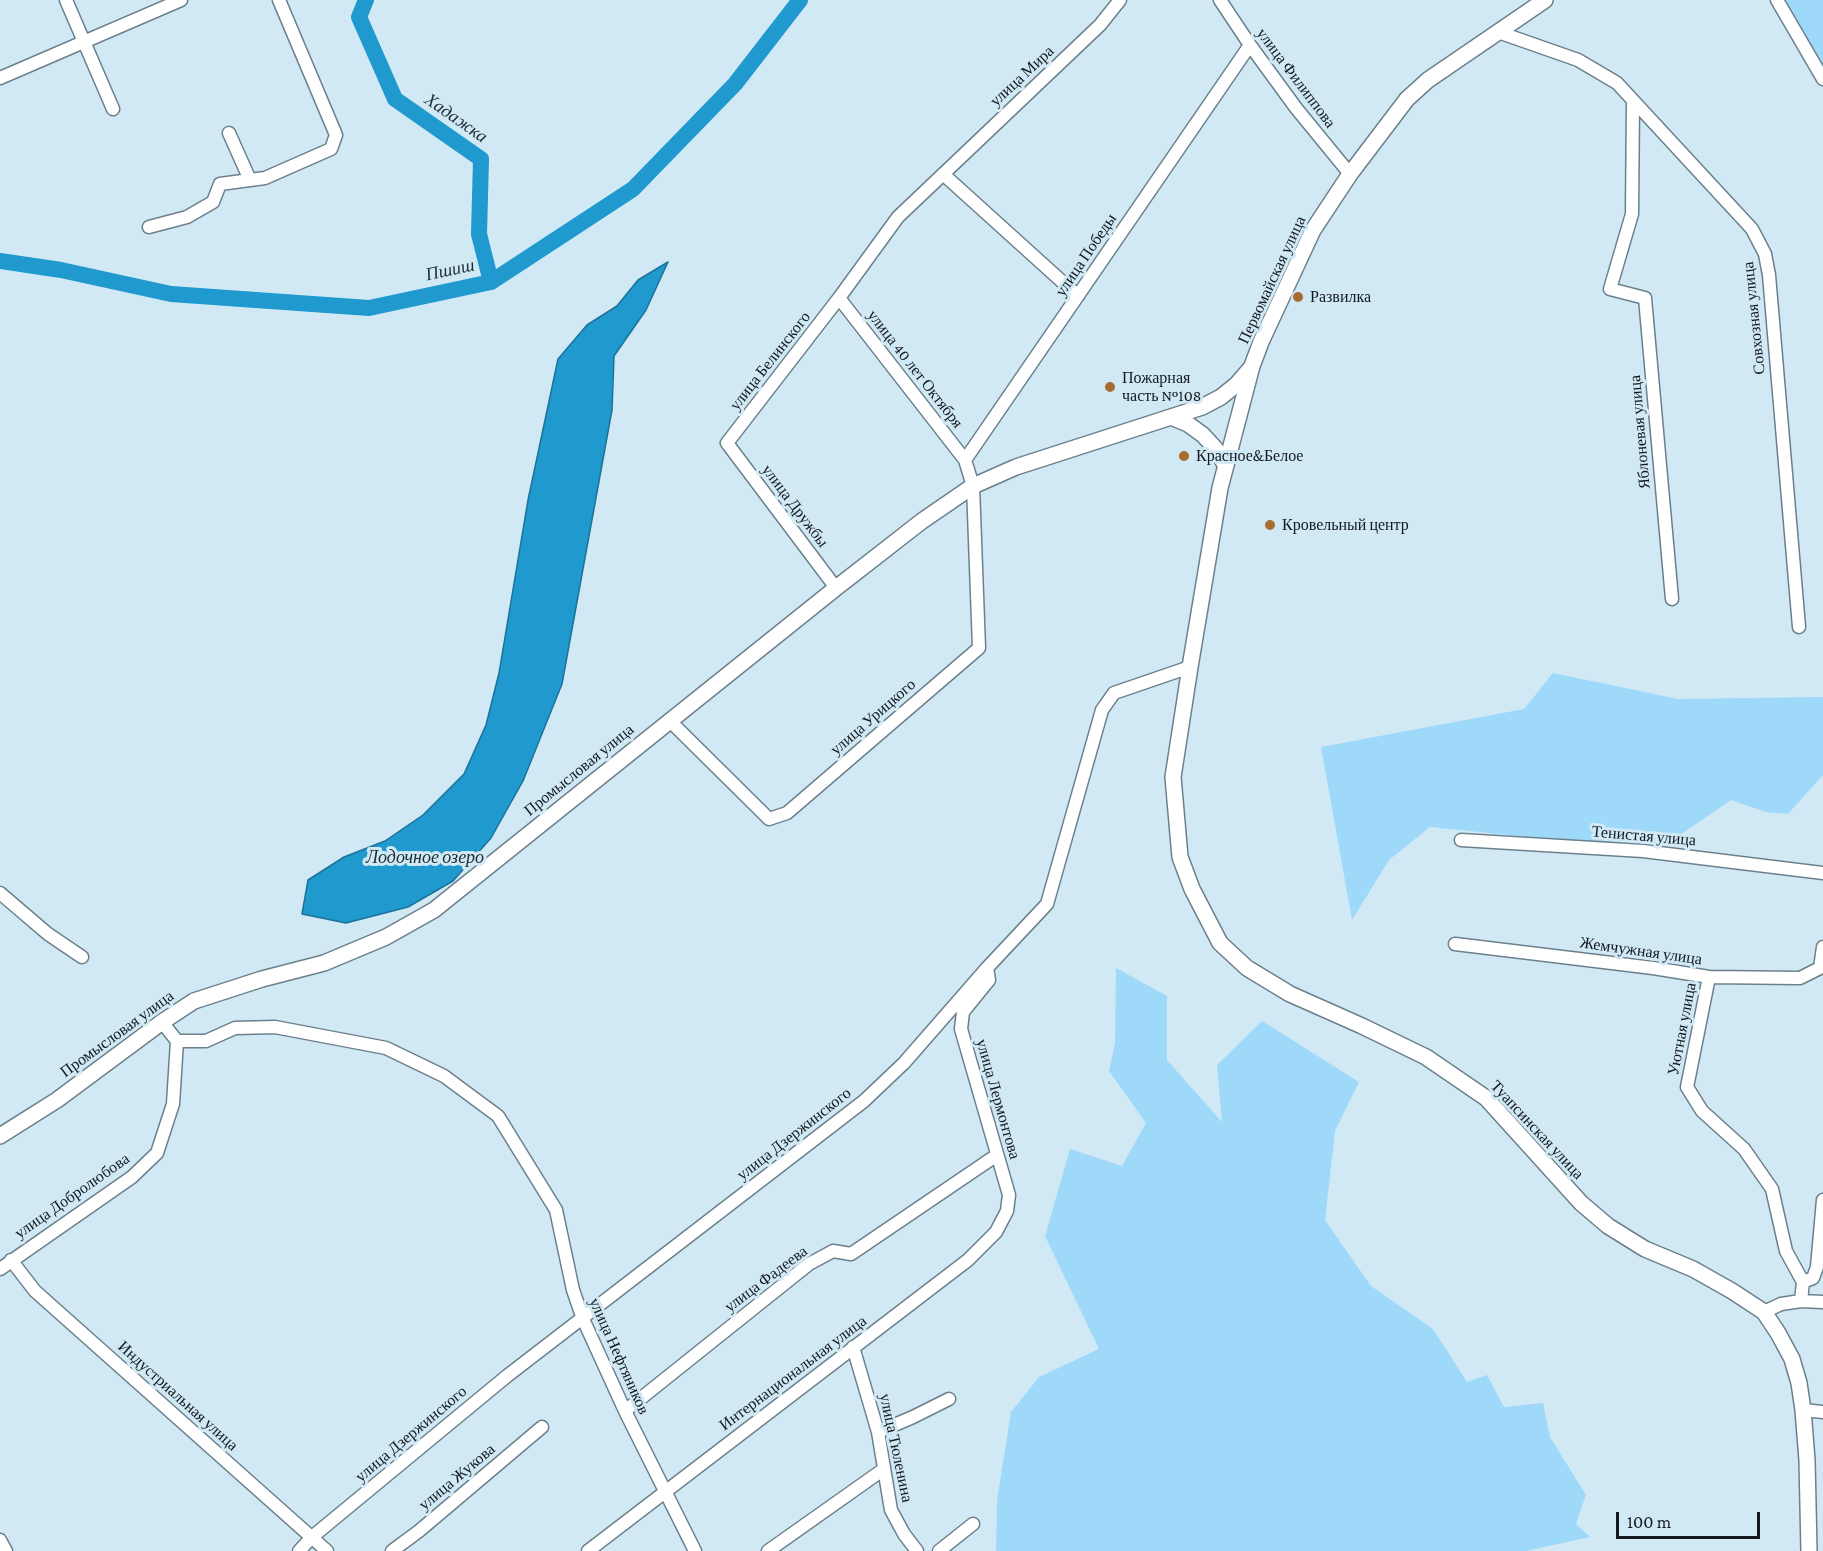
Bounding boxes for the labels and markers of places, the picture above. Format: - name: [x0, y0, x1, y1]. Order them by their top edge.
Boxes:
- place label: Развилка: [1310, 287, 1371, 307]
- marker: Развилка: [1291, 290, 1305, 304]
- place label: Пожарная часть №108: [1122, 368, 1201, 406]
- marker: Пожарная часть №108: [1103, 380, 1117, 394]
- place label: Красное&Белое: [1196, 446, 1303, 466]
- marker: Красное&Белое: [1177, 449, 1191, 463]
- place label: Кровельный центр: [1282, 515, 1409, 535]
- marker: Кровельный центр: [1263, 518, 1277, 532]

